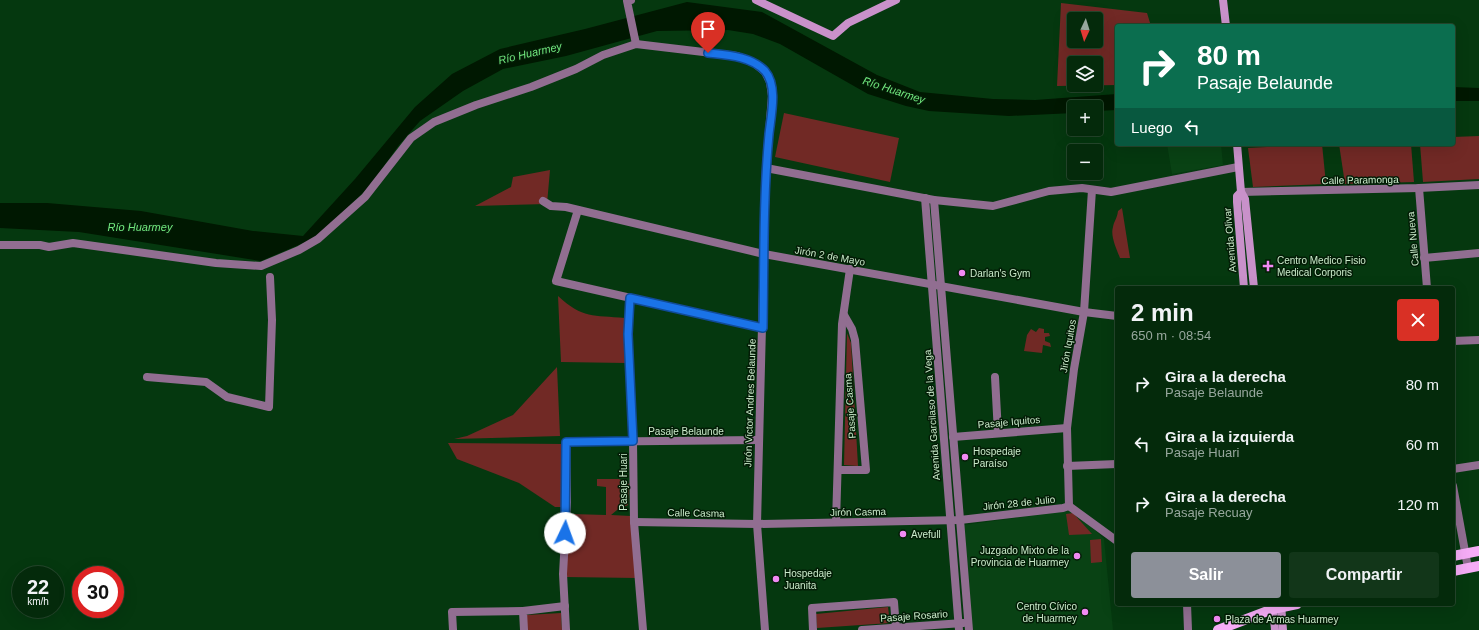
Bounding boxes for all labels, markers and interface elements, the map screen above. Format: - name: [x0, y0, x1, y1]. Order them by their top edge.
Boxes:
- pin: [691, 12, 725, 53]
- north arrow: [1067, 12, 1103, 48]
- map controls: [1067, 12, 1103, 180]
- icon: arrive: [697, 18, 719, 40]
- water label: Río Huarmey: [497, 40, 564, 66]
- icon: right: [1131, 40, 1183, 92]
- text: 80 m: [1197, 40, 1261, 71]
- button: layers: [1067, 56, 1103, 92]
- text: Pasaje Belaunde: [1197, 73, 1333, 93]
- water label: Río Huarmey: [861, 74, 928, 106]
- button: +: [1067, 100, 1103, 136]
- icon: left: [1181, 116, 1203, 138]
- text: Luego: [1131, 119, 1173, 136]
- button: −: [1067, 144, 1103, 180]
- street label: Calle Paramonga: [1321, 174, 1399, 186]
- street label: Avenida Olivar: [1222, 207, 1238, 273]
- street label: Calle Nueva: [1405, 211, 1421, 267]
- water label: Río Huarmey: [108, 221, 174, 233]
- street label: Jirón 2 de Mayo: [794, 244, 866, 268]
- place label: Centro Medico Fisio Medical Corporis: [1277, 255, 1366, 278]
- marker: Centro Medico Fisio Medical Corporis: [1262, 260, 1274, 272]
- marker: Darlan's Gym: [957, 268, 967, 278]
- place label: Darlan's Gym: [970, 268, 1030, 279]
- text: 2 min: [1131, 299, 1194, 326]
- button: close: [1397, 299, 1439, 341]
- street label: Jirón Iquitos: [1058, 318, 1078, 374]
- text: 650 m · 08:54: [1131, 328, 1211, 343]
- street label: Jirón Victor Andres Belaunde: [742, 338, 758, 468]
- street label: Avenida Garcilaso de la Vega: [922, 349, 942, 481]
- text: Gira a la derecha: [1165, 368, 1286, 385]
- street label: Pasaje Casma: [842, 373, 858, 439]
- icon: right: [1131, 373, 1153, 395]
- text: 80 m: [1406, 376, 1439, 393]
- text: Pasaje Belaunde: [1165, 385, 1263, 400]
- street label: Pasaje Iquitos: [977, 414, 1041, 430]
- street label: Pasaje Belaunde: [648, 426, 724, 437]
- text: Gira a la izquierda: [1165, 428, 1294, 445]
- icon: left: [1131, 433, 1153, 455]
- text: 60 m: [1406, 436, 1439, 453]
- text: Pasaje Huari: [1165, 445, 1239, 460]
- place label: Hospedaje Paraíso: [973, 446, 1021, 469]
- marker: Hospedaje Paraíso: [960, 452, 970, 462]
- street label: Pasaje Huari: [618, 453, 629, 511]
- text: Gira a la derecha: [1165, 488, 1286, 505]
- icon: right: [1131, 493, 1153, 515]
- street label: Jirón 28 de Julio: [982, 494, 1056, 512]
- text: 120 m: [1397, 496, 1439, 513]
- text: Pasaje Recuay: [1165, 505, 1252, 520]
- street label: Jirón Casma: [830, 506, 887, 518]
- street label: Calle Casma: [667, 507, 725, 519]
- position arrow: [544, 512, 586, 554]
- marker: Avefull: [898, 529, 908, 539]
- place label: Avefull: [911, 529, 941, 540]
- place label: Juzgado Mixto de la Provincia de Huarmey: [971, 545, 1069, 568]
- marker: Juzgado Mixto de la Provincia de Huarmey: [1072, 551, 1082, 561]
- button: Salir: [1131, 552, 1281, 598]
- button: Compartir: [1289, 552, 1439, 598]
- speed limit sign: 30: [72, 566, 124, 618]
- place label: Hospedaje Juanita: [784, 568, 832, 591]
- marker: Hospedaje Juanita: [771, 574, 781, 584]
- text: 22: [27, 576, 49, 598]
- text: km/h: [27, 596, 49, 607]
- place label: Centro Cívico de Huarmey: [1016, 601, 1077, 624]
- marker: Centro Cívico de Huarmey: [1080, 607, 1090, 617]
- street label: Pasaje Rosario: [880, 608, 949, 624]
- marker: Plaza de Armas Huarmey: [1212, 614, 1222, 624]
- place label: Plaza de Armas Huarmey: [1225, 614, 1338, 625]

